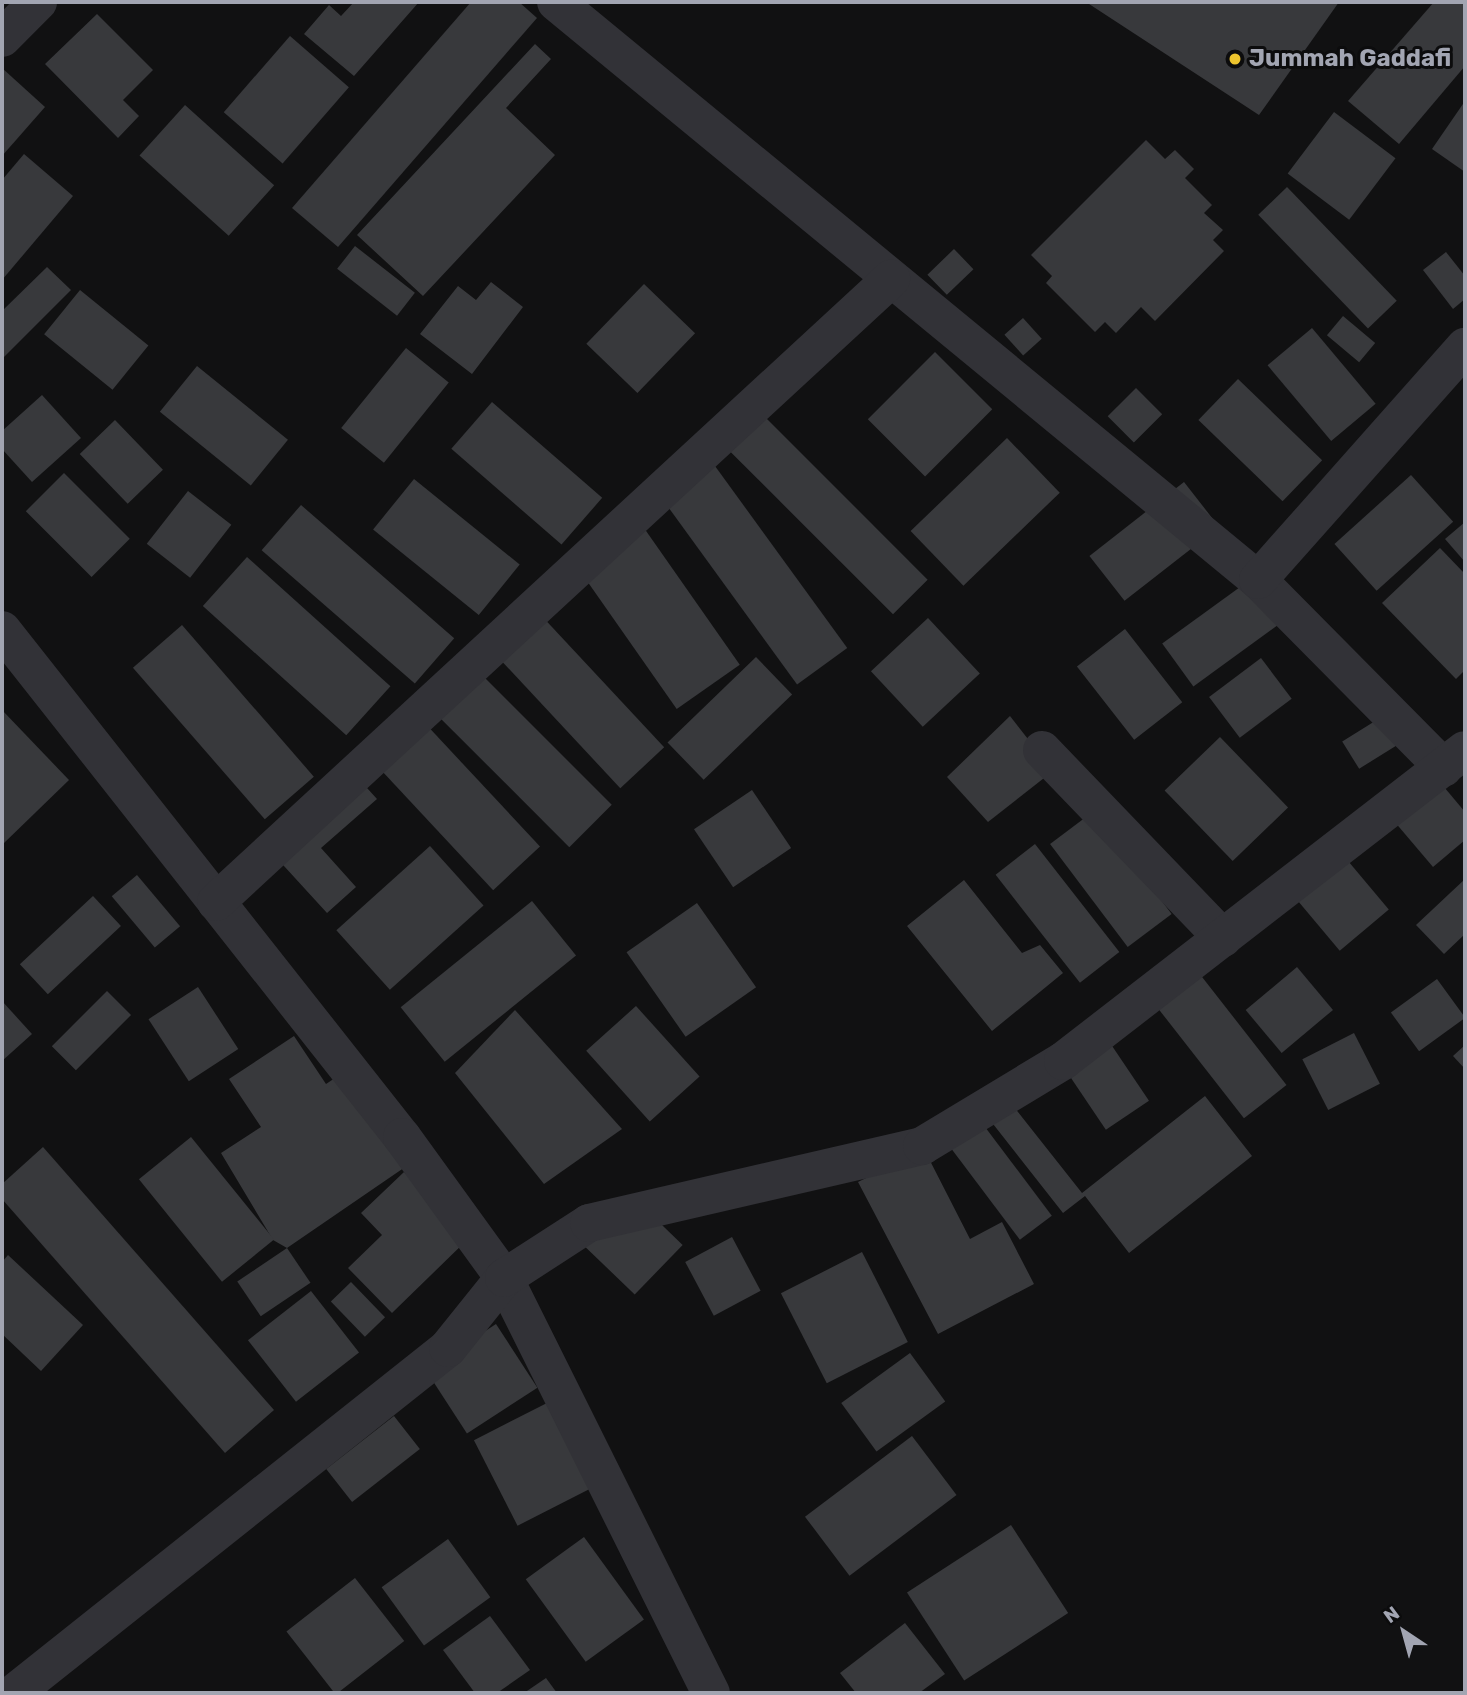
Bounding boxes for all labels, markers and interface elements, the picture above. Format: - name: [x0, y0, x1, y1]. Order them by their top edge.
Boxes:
- place label: Jummah Gaddafi: [1249, 45, 1451, 73]
- marker: Jummah Gaddafi: [1227, 51, 1243, 67]
- north arrow: [1369, 1597, 1439, 1667]
- text: N: [1379, 1601, 1404, 1628]

